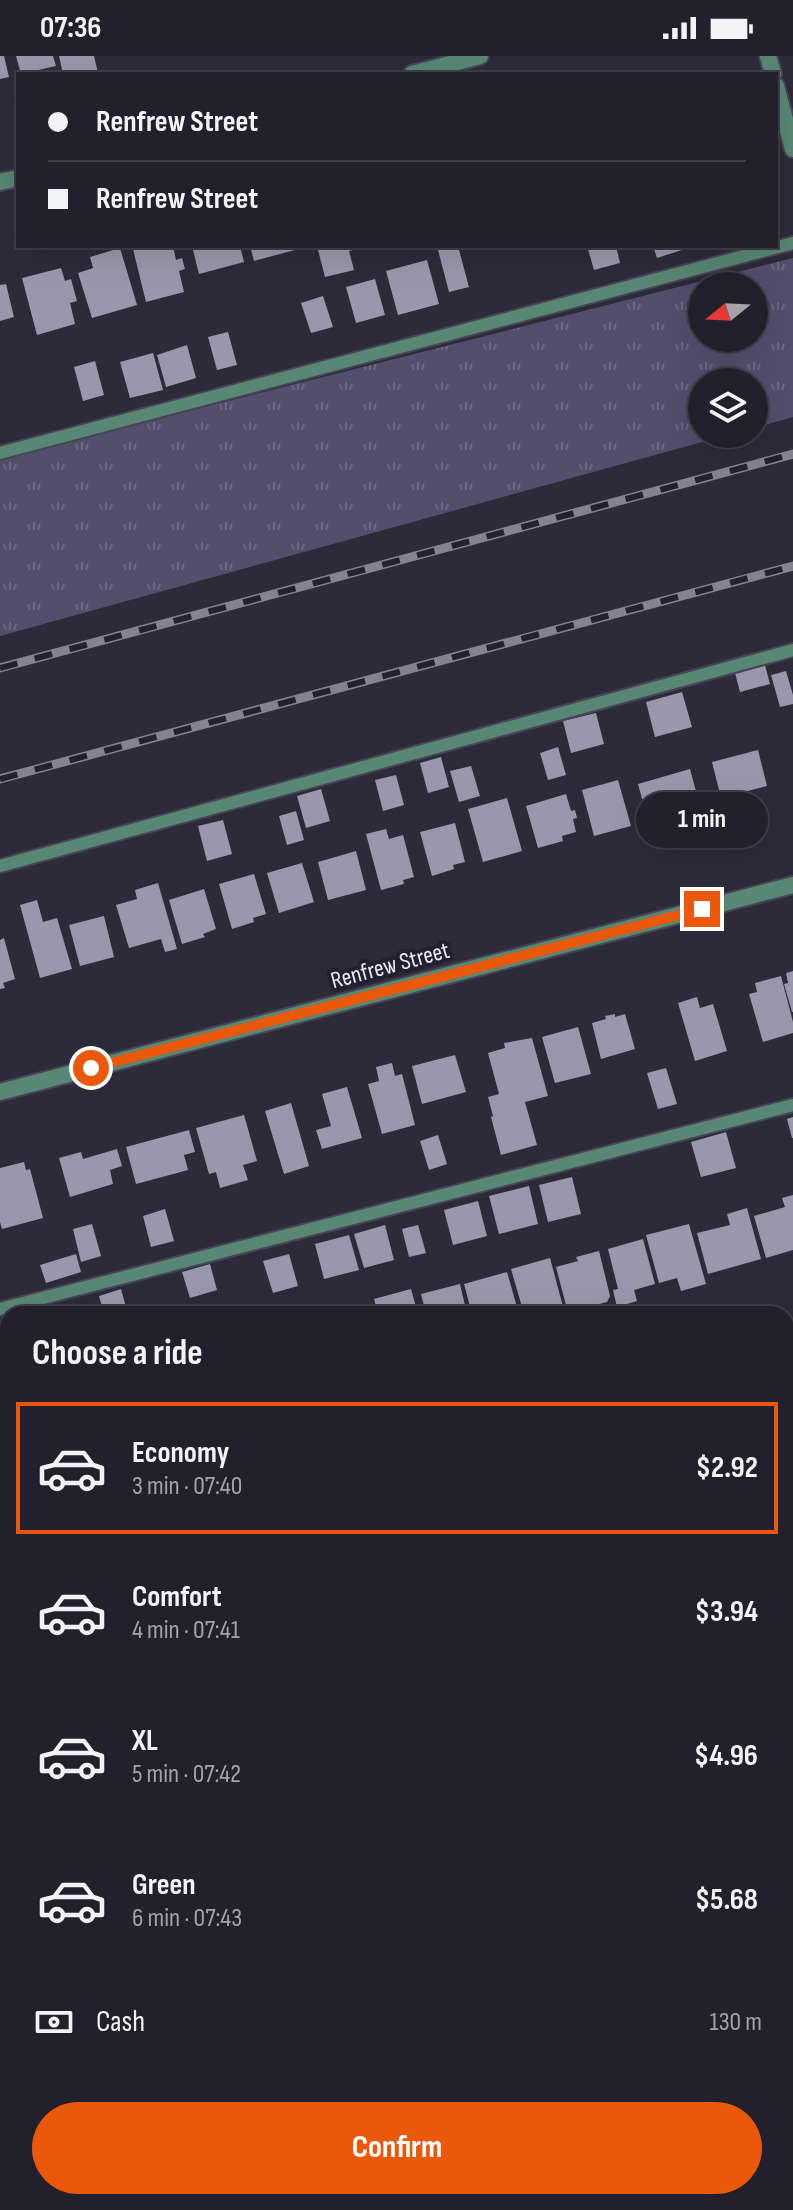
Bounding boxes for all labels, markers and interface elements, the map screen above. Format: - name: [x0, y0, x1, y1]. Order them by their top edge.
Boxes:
- text: 07:36: [40, 10, 101, 46]
- text: Renfrew Street: [96, 104, 258, 140]
- text: Renfrew Street: [96, 181, 258, 217]
- north arrow: [688, 272, 768, 352]
- map controls: [688, 272, 768, 448]
- button: layers: [688, 368, 768, 448]
- callout: 1 min: [636, 793, 768, 849]
- text: 1 min: [678, 804, 726, 835]
- route end: [684, 891, 720, 927]
- street label: Renfrew Street: [328, 936, 453, 995]
- route start: [73, 1050, 109, 1086]
- text: Choose a ride: [32, 1332, 203, 1375]
- icon: car: [36, 1432, 108, 1504]
- text: Economy: [132, 1435, 229, 1471]
- text: $2.92: [696, 1450, 758, 1486]
- text: 3 min · 07:40: [132, 1471, 242, 1502]
- icon: car: [36, 1576, 108, 1648]
- text: Comfort: [132, 1579, 222, 1615]
- text: $3.94: [695, 1594, 758, 1630]
- text: 4 min · 07:41: [132, 1615, 240, 1646]
- icon: car: [36, 1720, 108, 1792]
- text: XL: [132, 1723, 158, 1759]
- text: $4.96: [694, 1738, 758, 1774]
- text: 5 min · 07:42: [132, 1759, 241, 1790]
- icon: car: [36, 1864, 108, 1936]
- text: Green: [132, 1867, 196, 1903]
- text: $5.68: [695, 1882, 758, 1918]
- text: 6 min · 07:43: [132, 1903, 242, 1934]
- icon: cash: [32, 2000, 76, 2044]
- text: Cash: [96, 2004, 145, 2040]
- text: 130 m: [710, 2007, 762, 2038]
- button: Confirm: [32, 2102, 762, 2194]

